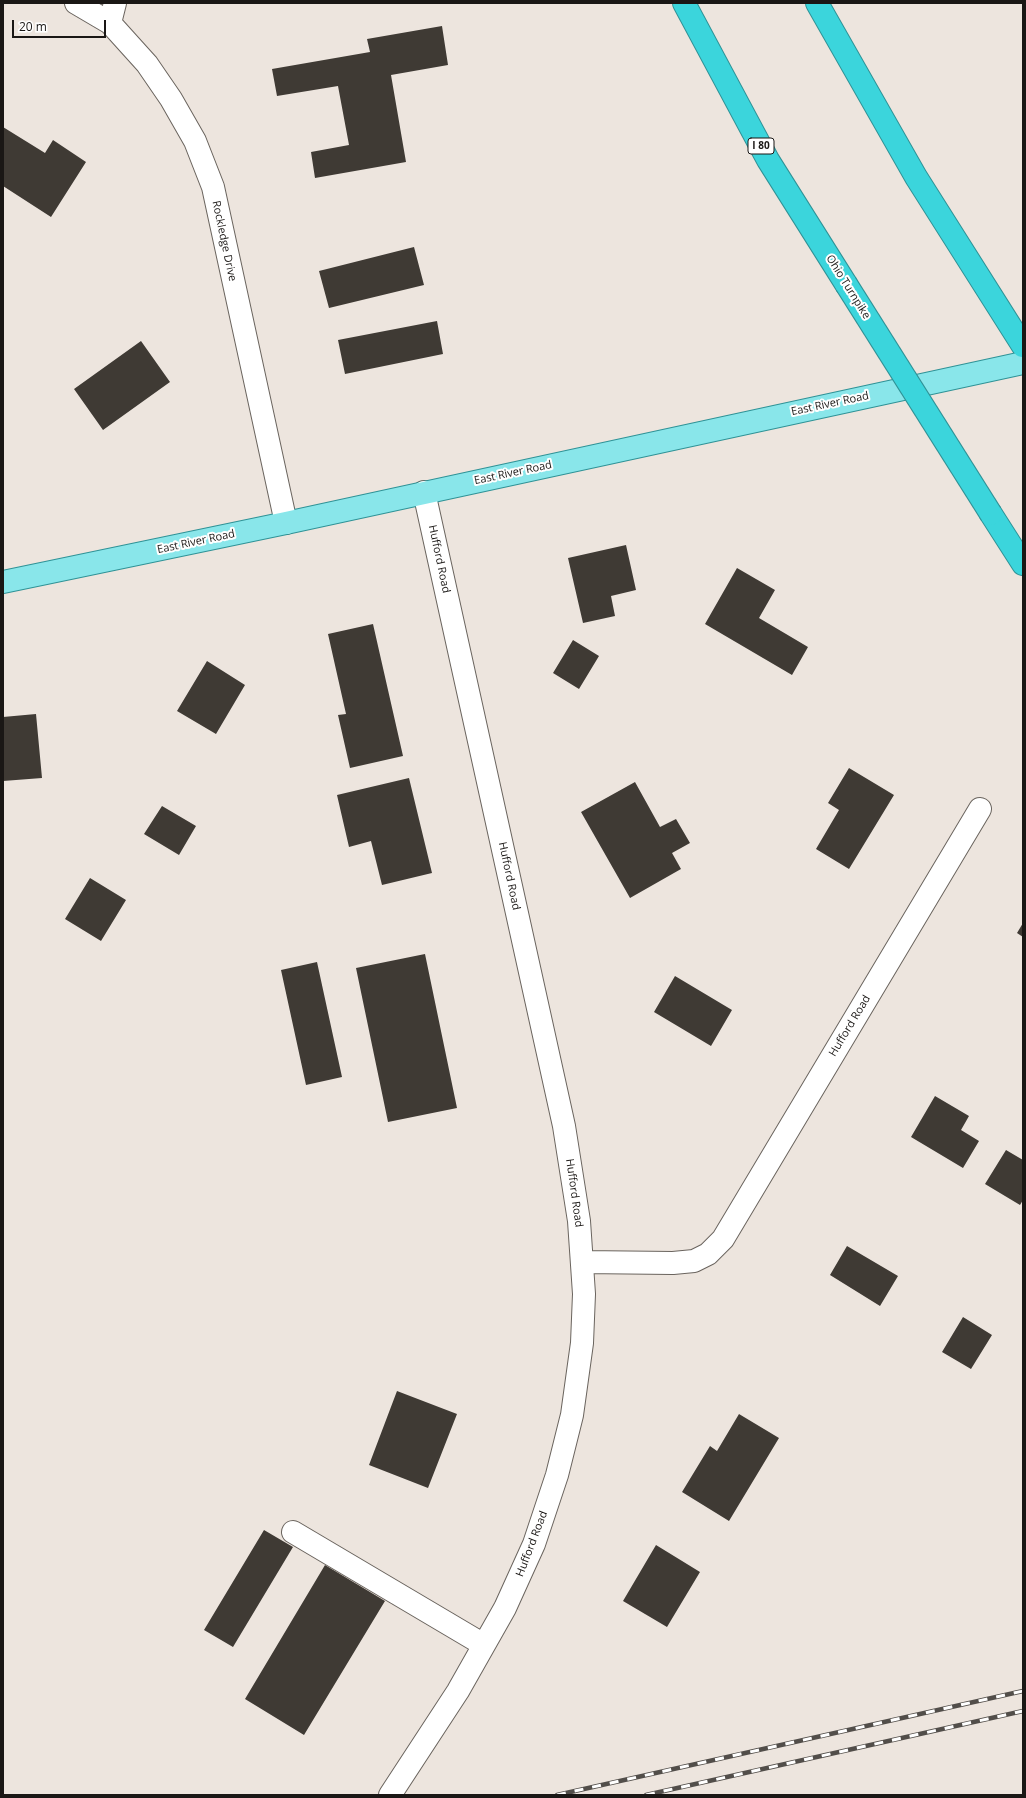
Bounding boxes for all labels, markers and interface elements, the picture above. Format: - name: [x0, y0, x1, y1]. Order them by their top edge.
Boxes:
- scale bar: [14, 12, 108, 38]
- text: 20 m: [19, 18, 47, 35]
- road number: I 80: [748, 138, 774, 154]
- street label: Rockledge Drive: [209, 199, 239, 283]
- street label: Ohio Turnpike: [823, 253, 873, 321]
- street label: East River Road: [790, 389, 870, 419]
- street label: East River Road: [473, 458, 553, 488]
- street label: Hufford Road: [425, 524, 453, 594]
- street label: East River Road: [156, 527, 236, 557]
- street label: Hufford Road: [495, 841, 523, 911]
- street label: Hufford Road: [827, 993, 873, 1059]
- street label: Hufford Road: [563, 1158, 585, 1228]
- street label: Hufford Road: [513, 1509, 551, 1579]

